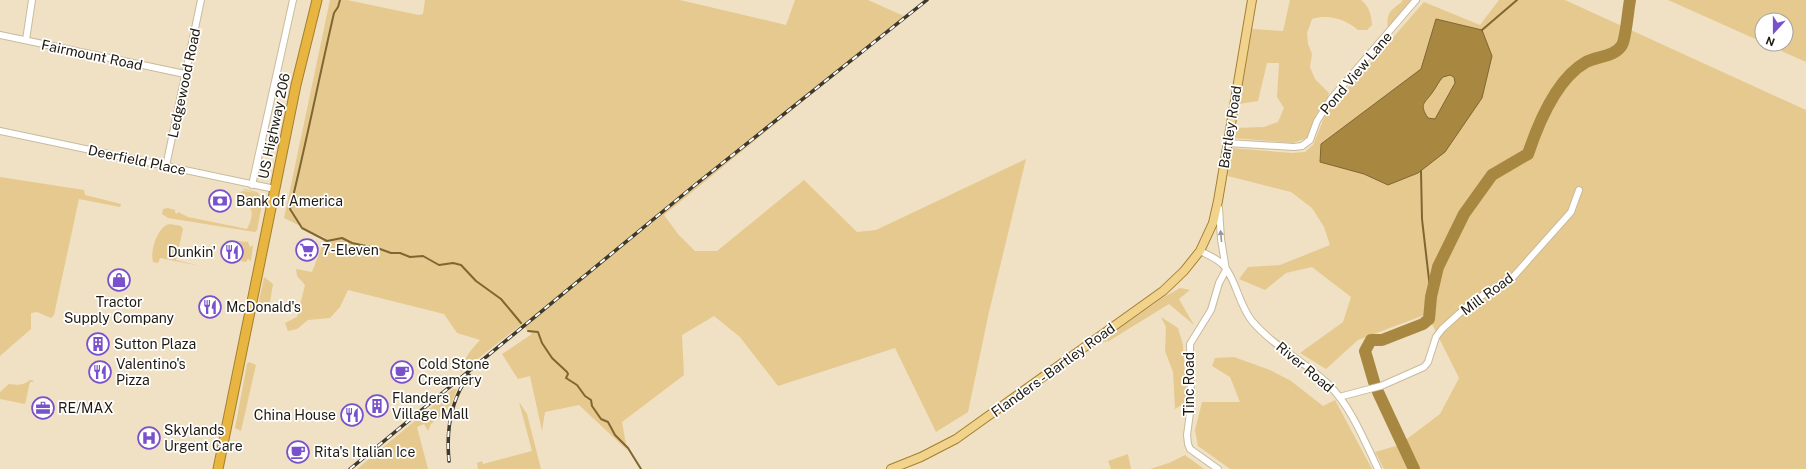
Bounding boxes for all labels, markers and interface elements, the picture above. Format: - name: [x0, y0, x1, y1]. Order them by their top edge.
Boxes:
- north arrow: [1754, 12, 1794, 52]
- street label: Ledgewood Road: [165, 27, 203, 139]
- street label: Pond View Lane: [1317, 28, 1395, 118]
- text: N: [1764, 34, 1777, 48]
- street label: Fairmount Road: [40, 36, 144, 74]
- street label: US Highway 206: [255, 71, 293, 180]
- street label: Bartley Road: [1216, 84, 1244, 170]
- street label: Deerfield Place: [87, 142, 188, 178]
- bank icon: Bank of America: [207, 188, 233, 214]
- place label: Bank of America: [236, 193, 343, 209]
- one-way arrow: [1217, 230, 1224, 242]
- supermarket icon: 7-Eleven: [294, 237, 320, 263]
- restaurant icon: Dunkin': [219, 239, 245, 265]
- place label: 7-Eleven: [322, 242, 379, 258]
- place label: Dunkin': [168, 244, 216, 260]
- shop icon: Tractor Supply Company: [106, 267, 132, 293]
- street label: Mill Road: [1458, 270, 1516, 318]
- place label: Tractor Supply Company: [64, 294, 175, 326]
- restaurant icon: McDonald's: [197, 294, 223, 320]
- place label: McDonald's: [226, 299, 301, 315]
- street label: Flanders - Bartley Road: [988, 320, 1118, 420]
- building icon: Sutton Plaza: [85, 331, 111, 357]
- place label: Sutton Plaza: [114, 336, 196, 352]
- street label: River Road: [1273, 338, 1337, 396]
- street label: Tinc Road: [1181, 352, 1197, 416]
- place label: Valentino's Pizza: [116, 356, 186, 388]
- place label: Cold Stone Creamery: [418, 356, 490, 388]
- restaurant icon: Valentino's Pizza: [87, 359, 113, 385]
- cafe icon: Cold Stone Creamery: [389, 359, 415, 385]
- place label: Flanders Village Mall: [392, 390, 469, 422]
- building icon: Flanders Village Mall: [364, 393, 390, 419]
- office icon: RE/MAX: [30, 395, 56, 421]
- place label: RE/MAX: [58, 400, 114, 416]
- restaurant icon: China House: [339, 402, 365, 428]
- place label: China House: [254, 407, 336, 423]
- place label: Skylands Urgent Care: [164, 422, 243, 454]
- hospital icon: Skylands Urgent Care: [136, 425, 162, 451]
- cafe icon: Rita's Italian Ice: [285, 439, 311, 465]
- place label: Rita's Italian Ice: [314, 444, 415, 460]

